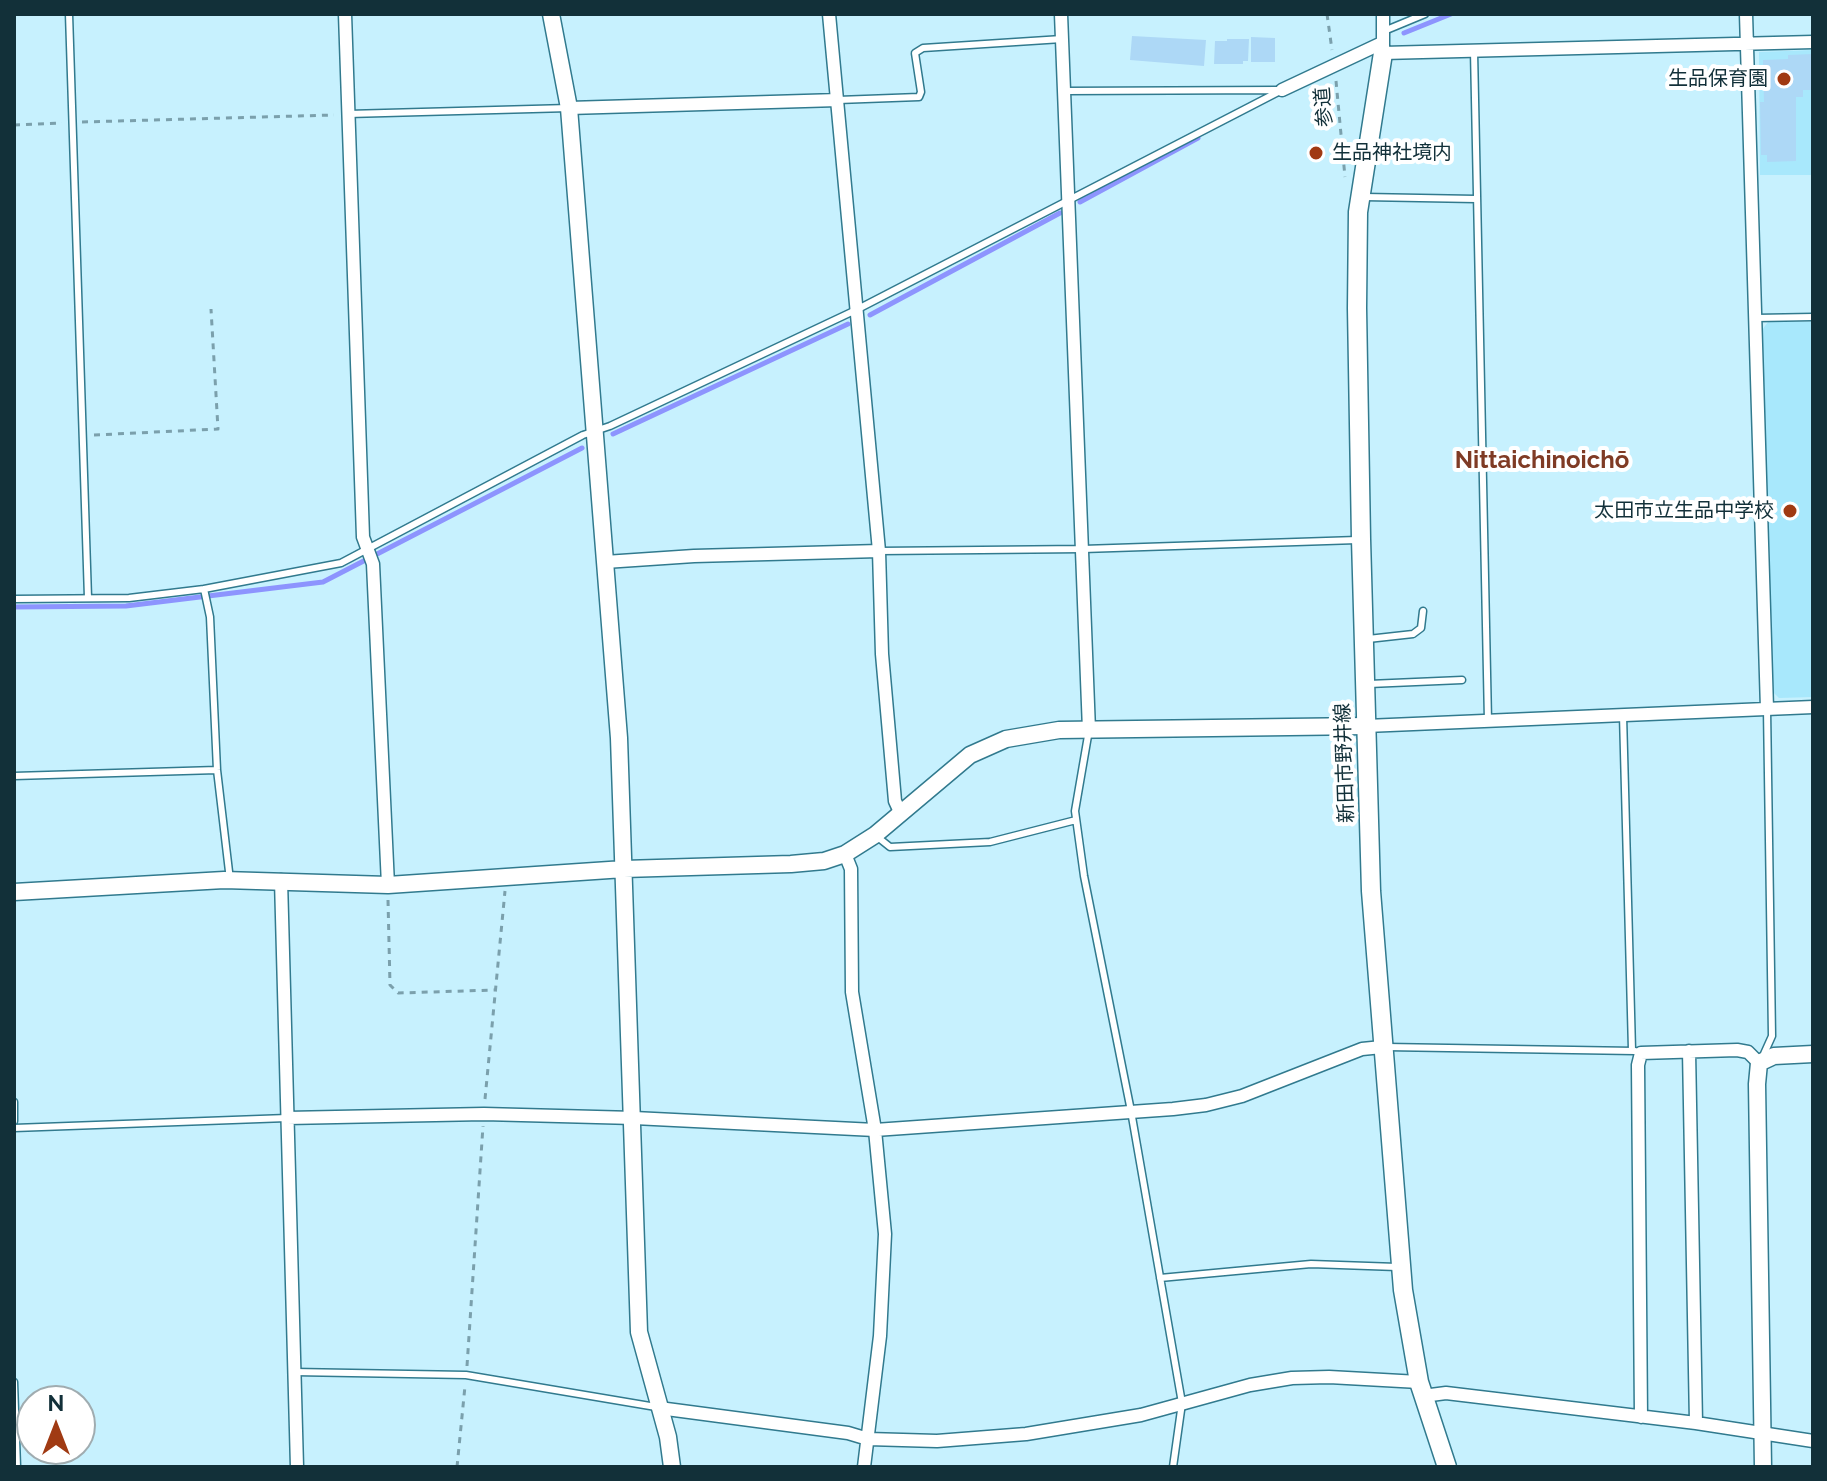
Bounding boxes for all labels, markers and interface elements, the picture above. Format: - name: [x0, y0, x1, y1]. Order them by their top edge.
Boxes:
- place label: 生品保育園: [1668, 67, 1768, 91]
- marker: 生品保育園: [1775, 70, 1793, 88]
- street label: 参道: [1311, 86, 1337, 128]
- place label: 生品神社境内: [1332, 141, 1452, 165]
- marker: 生品神社境内: [1307, 144, 1325, 162]
- district label: Nittaichinoichō: [1455, 447, 1629, 475]
- place label: 太田市立生品中学校: [1594, 499, 1774, 523]
- marker: 太田市立生品中学校: [1781, 502, 1799, 520]
- street label: 新田市野井線: [1331, 703, 1359, 823]
- north arrow: [16, 1385, 96, 1465]
- text: N: [48, 1390, 64, 1416]

